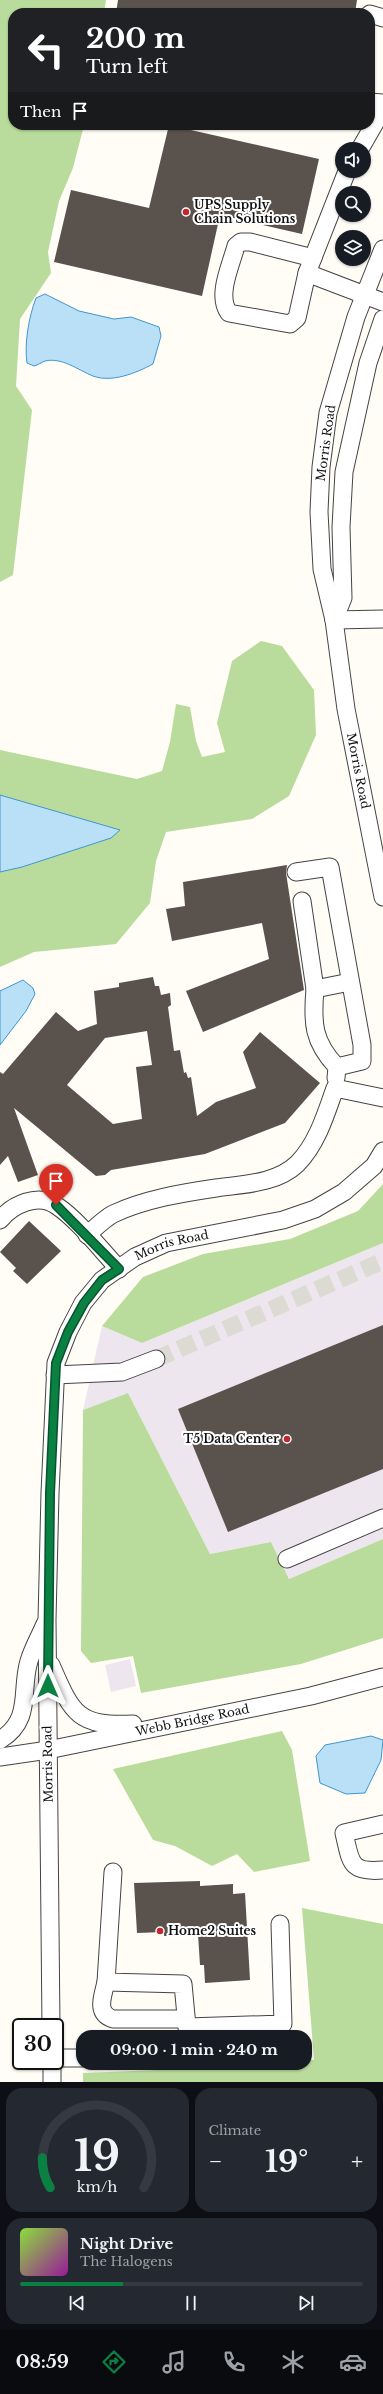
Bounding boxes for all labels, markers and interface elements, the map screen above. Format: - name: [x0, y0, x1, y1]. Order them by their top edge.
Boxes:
- text: 200 m: [86, 21, 185, 56]
- icon: left: [20, 24, 72, 76]
- text: Turn left: [86, 56, 168, 78]
- icon: arrive: [69, 100, 91, 122]
- text: Then: [20, 102, 61, 121]
- map controls: [335, 142, 371, 266]
- button: sound: [335, 142, 371, 178]
- button: search: [335, 186, 371, 222]
- place label: UPS Supply Chain Solutions: [194, 197, 296, 226]
- marker: UPS Supply Chain Solutions: [181, 207, 191, 217]
- button: layers: [335, 230, 371, 266]
- street label: Morris Road: [313, 404, 338, 482]
- street label: Morris Road: [344, 732, 373, 810]
- pin: [39, 1164, 73, 1205]
- icon: arrive: [45, 1170, 67, 1192]
- street label: Morris Road: [132, 1227, 210, 1263]
- place label: T5 Data Center: [183, 1431, 279, 1446]
- marker: T5 Data Center: [282, 1434, 292, 1444]
- position arrow: [27, 1665, 69, 1707]
- street label: Webb Bridge Road: [133, 1701, 251, 1739]
- street label: Morris Road: [39, 1725, 56, 1803]
- place label: Home2 Suites: [168, 1923, 257, 1938]
- marker: Home2 Suites: [155, 1926, 165, 1936]
- speed limit sign: 30: [12, 2018, 64, 2070]
- text: 09:00 · 1 min · 240 m: [110, 2040, 278, 2059]
- text: Climate: [209, 2122, 261, 2139]
- text: 19: [74, 2131, 120, 2182]
- text: 19°: [265, 2143, 308, 2180]
- text: −: [209, 2148, 222, 2175]
- text: +: [351, 2148, 363, 2175]
- text: km/h: [77, 2178, 118, 2196]
- text: Night Drive: [80, 2234, 173, 2253]
- text: The Halogens: [80, 2253, 173, 2270]
- icon: previous: [66, 2292, 88, 2314]
- icon: pause: [180, 2292, 202, 2314]
- icon: next: [295, 2292, 317, 2314]
- icon: directions: [100, 2348, 128, 2376]
- icon: music: [160, 2348, 188, 2376]
- icon: phone: [220, 2348, 248, 2376]
- icon: climate: [279, 2348, 307, 2376]
- icon: car: [339, 2348, 367, 2376]
- text: 08:59: [16, 2351, 69, 2373]

